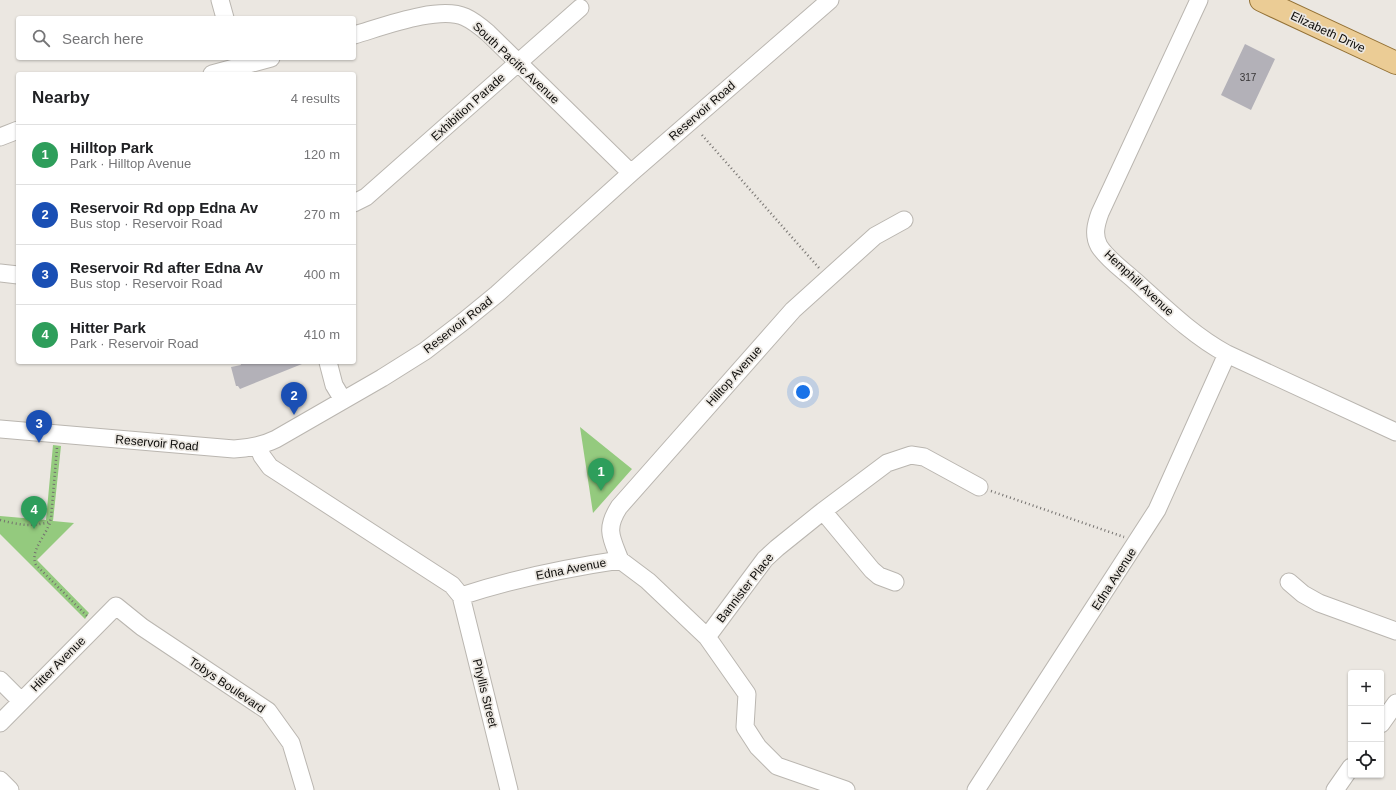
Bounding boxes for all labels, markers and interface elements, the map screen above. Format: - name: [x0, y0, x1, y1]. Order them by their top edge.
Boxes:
- street label: Elizabeth Drive: [1288, 9, 1368, 56]
- search box: [16, 16, 356, 60]
- street label: South Pacific Avenue: [470, 19, 562, 107]
- icon: search: [30, 27, 52, 49]
- text: Search here: [62, 30, 144, 47]
- street label: Exhibition Parade: [428, 70, 508, 144]
- house number: 317: [1240, 72, 1257, 83]
- street label: Reservoir Road: [666, 78, 738, 144]
- text: Nearby: [32, 88, 90, 107]
- text: 4 results: [291, 91, 340, 106]
- text: Hilltop Park: [70, 139, 153, 156]
- text: 1: [41, 147, 49, 162]
- text: 120 m: [304, 147, 340, 162]
- text: Park · Hilltop Avenue: [70, 156, 191, 171]
- text: Reservoir Rd opp Edna Av: [70, 199, 258, 216]
- text: 2: [41, 207, 49, 222]
- text: 270 m: [304, 207, 340, 222]
- text: Bus stop · Reservoir Road: [70, 216, 222, 231]
- street label: Hemphill Avenue: [1101, 247, 1177, 319]
- text: Reservoir Rd after Edna Av: [70, 259, 263, 276]
- text: 3: [41, 267, 49, 282]
- text: 400 m: [304, 267, 340, 282]
- text: Bus stop · Reservoir Road: [70, 276, 222, 291]
- street label: Reservoir Road: [421, 294, 495, 356]
- text: Hitter Park: [70, 319, 146, 336]
- text: 4: [41, 327, 49, 342]
- text: 410 m: [304, 327, 340, 342]
- text: Park · Reservoir Road: [70, 336, 199, 351]
- street label: Hilltop Avenue: [703, 343, 765, 409]
- pin: 2: [281, 382, 307, 415]
- your location: [793, 382, 813, 402]
- pin: 3: [26, 410, 52, 443]
- street label: Reservoir Road: [115, 432, 199, 454]
- pin: 1: [588, 458, 614, 491]
- pin: 4: [21, 496, 47, 529]
- street label: Edna Avenue: [1089, 545, 1139, 613]
- street label: Bannister Place: [714, 550, 777, 625]
- street label: Edna Avenue: [535, 555, 608, 583]
- street label: Hitter Avenue: [28, 633, 89, 694]
- street label: Tobys Boulevard: [186, 654, 268, 716]
- street label: Phyllis Street: [470, 657, 500, 729]
- map controls: [1348, 670, 1384, 778]
- button: +: [1348, 670, 1384, 706]
- button: −: [1348, 706, 1384, 742]
- button: locate: [1348, 742, 1384, 778]

